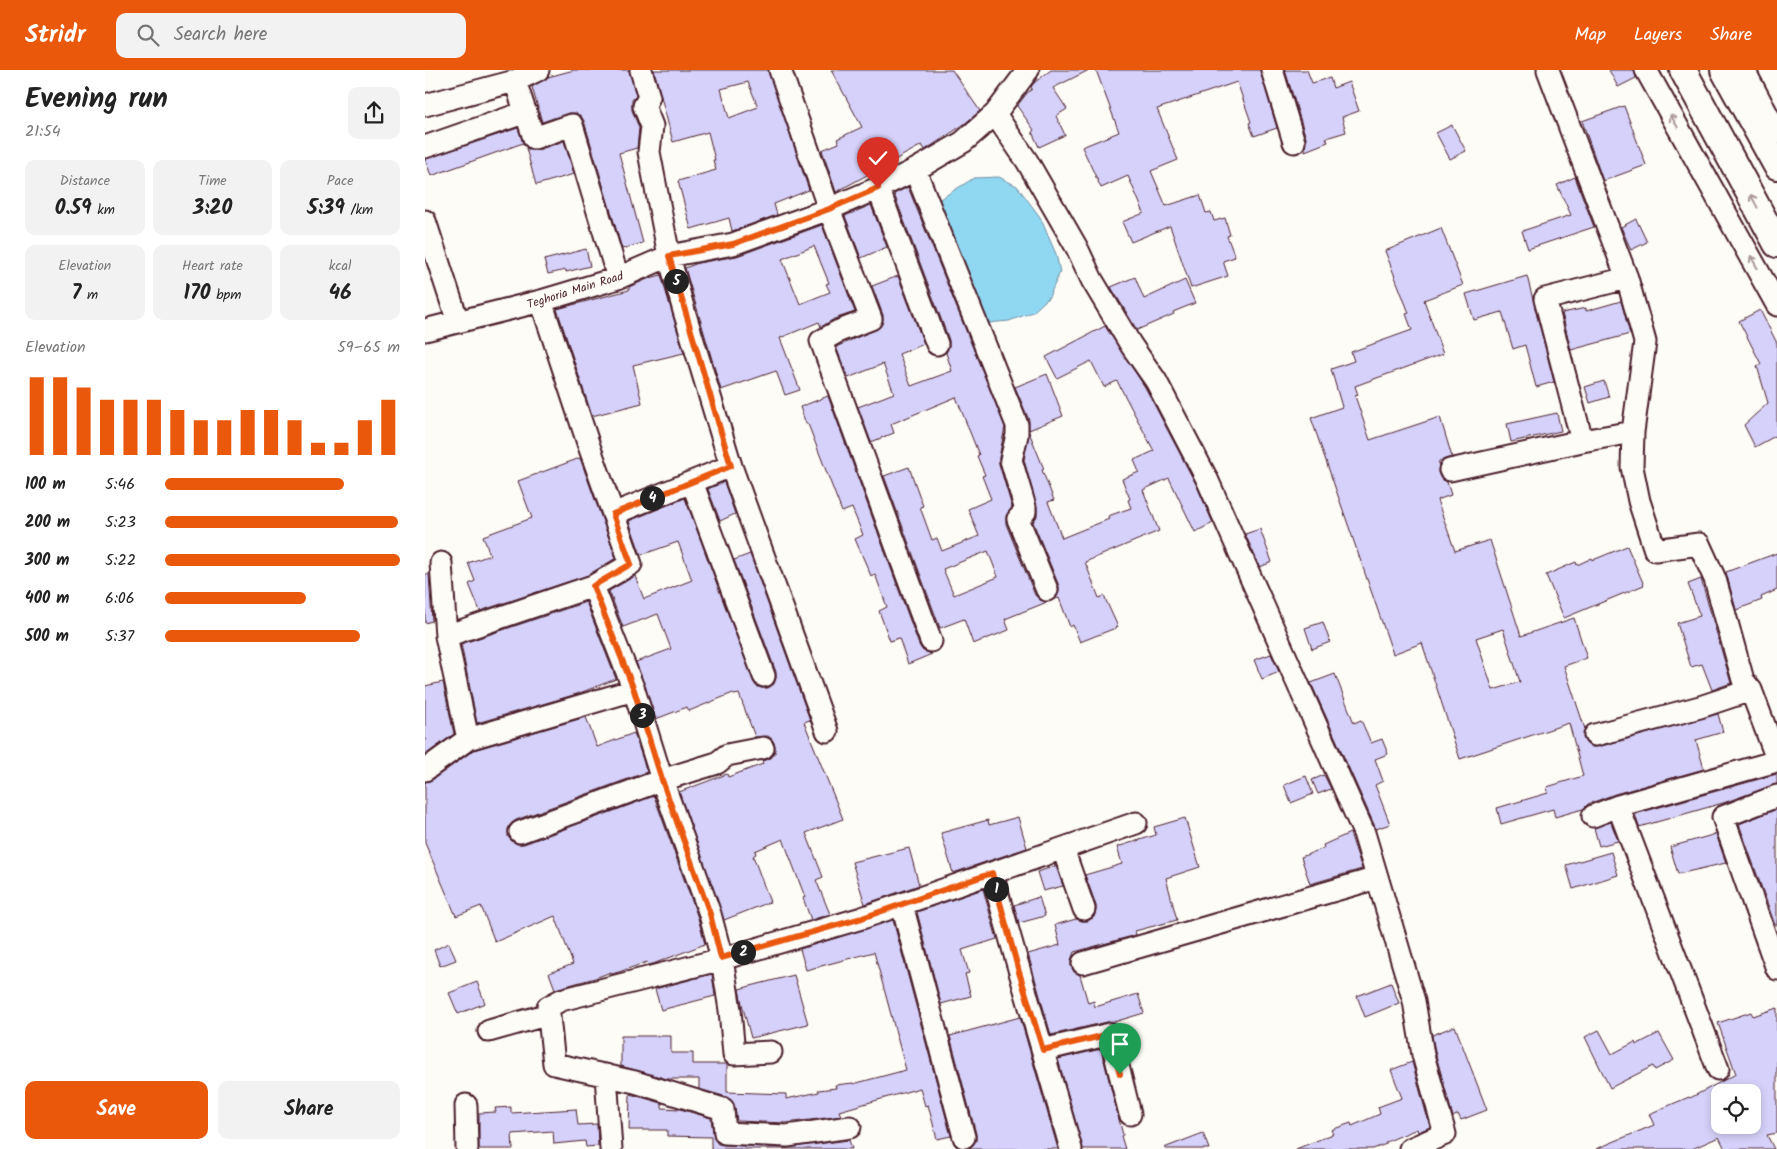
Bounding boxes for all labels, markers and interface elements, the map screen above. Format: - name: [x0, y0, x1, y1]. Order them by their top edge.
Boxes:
- search box: [116, 13, 466, 58]
- text: Stridr: [25, 16, 86, 55]
- text: Search here: [174, 20, 267, 50]
- icon: search: [134, 21, 162, 49]
- text: Map: [1575, 21, 1606, 50]
- text: Layers: [1634, 21, 1682, 50]
- text: Share: [1710, 21, 1752, 50]
- text: Evening run: [25, 77, 168, 122]
- button: share: [348, 87, 400, 139]
- one-way arrow: [1669, 114, 1679, 128]
- text: 21:54: [25, 119, 61, 144]
- pin: [857, 137, 899, 188]
- icon: check: [864, 144, 892, 172]
- text: Distance: [60, 170, 110, 192]
- text: Time: [198, 170, 227, 192]
- text: Pace: [327, 170, 354, 192]
- text: 0.59: [55, 192, 92, 225]
- text: 3:20: [193, 192, 232, 225]
- text: 5:39: [307, 192, 345, 225]
- one-way arrow: [1749, 194, 1758, 209]
- text: km: [92, 199, 115, 221]
- text: /km: [345, 199, 373, 221]
- text: Elevation: [58, 255, 111, 277]
- text: Heart rate: [182, 255, 243, 277]
- text: kcal: [329, 255, 352, 277]
- one-way arrow: [1749, 255, 1759, 270]
- street label: Teghoria Main Road: [525, 266, 627, 314]
- pin: 5: [663, 268, 689, 294]
- text: 5: [673, 270, 680, 292]
- text: 7: [71, 277, 81, 310]
- text: 170: [184, 277, 211, 310]
- text: 46: [329, 277, 352, 310]
- text: m: [81, 284, 98, 306]
- text: bpm: [211, 284, 241, 306]
- text: Elevation: [25, 335, 86, 360]
- text: 59–65 m: [337, 335, 400, 360]
- text: 100 m: [25, 472, 66, 497]
- text: 5:46: [105, 472, 135, 497]
- pin: 4: [639, 486, 665, 510]
- text: 4: [649, 487, 656, 509]
- text: 200 m: [25, 510, 70, 535]
- text: 5:23: [105, 510, 136, 535]
- text: 300 m: [25, 548, 69, 573]
- text: 5:22: [105, 548, 136, 573]
- text: 400 m: [25, 586, 69, 611]
- text: 6:06: [105, 586, 135, 611]
- text: 500 m: [25, 624, 69, 649]
- text: 5:37: [105, 624, 134, 649]
- pin: 3: [629, 702, 655, 728]
- text: 3: [639, 704, 646, 726]
- pin: 1: [983, 876, 1009, 902]
- text: 1: [994, 878, 999, 900]
- pin: 2: [731, 940, 755, 964]
- text: 2: [739, 941, 748, 963]
- pin: [1099, 1023, 1141, 1074]
- icon: arrive: [1106, 1030, 1134, 1058]
- button: Save: [25, 1081, 208, 1139]
- button: Share: [218, 1081, 400, 1139]
- map controls: [1711, 1084, 1761, 1134]
- button: locate: [1711, 1084, 1761, 1134]

